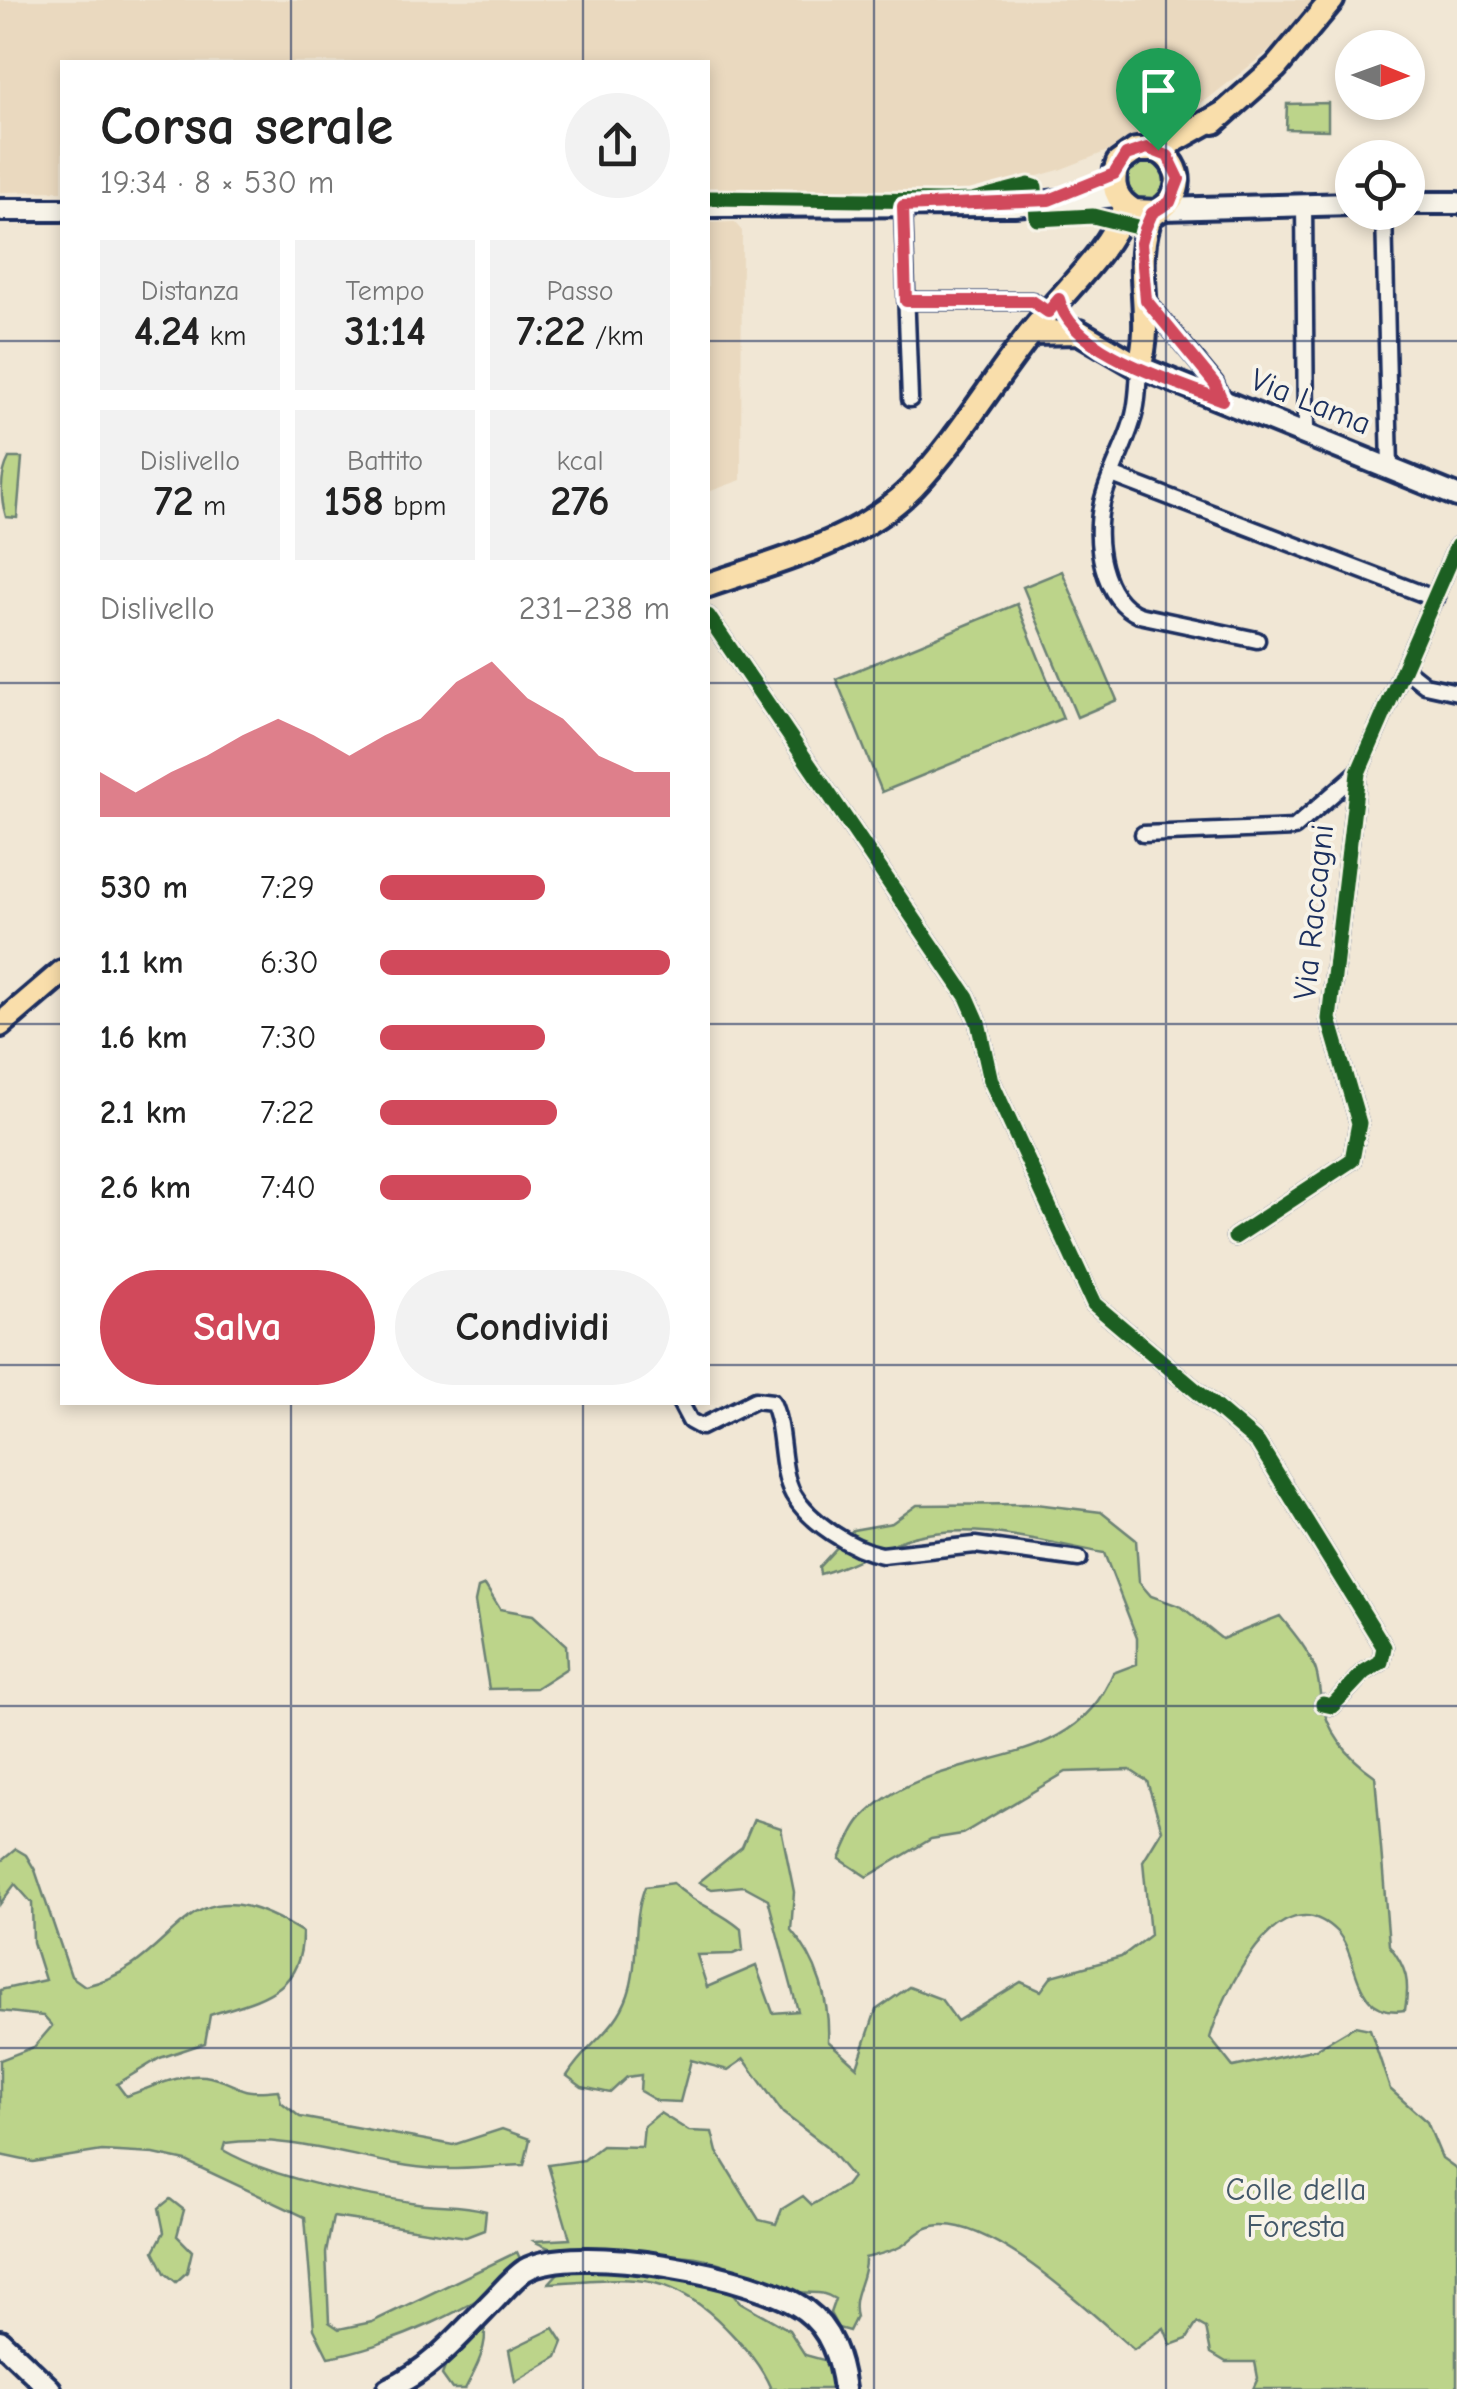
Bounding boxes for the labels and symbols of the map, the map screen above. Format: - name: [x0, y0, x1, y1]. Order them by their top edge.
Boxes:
- north arrow: [1335, 30, 1425, 120]
- pin: [1116, 48, 1201, 151]
- street label: Via Lama: [1245, 361, 1376, 442]
- street label: Via Raccagni: [1286, 823, 1341, 1002]
- park label: Colle della Foresta: [1226, 2171, 1366, 2245]

